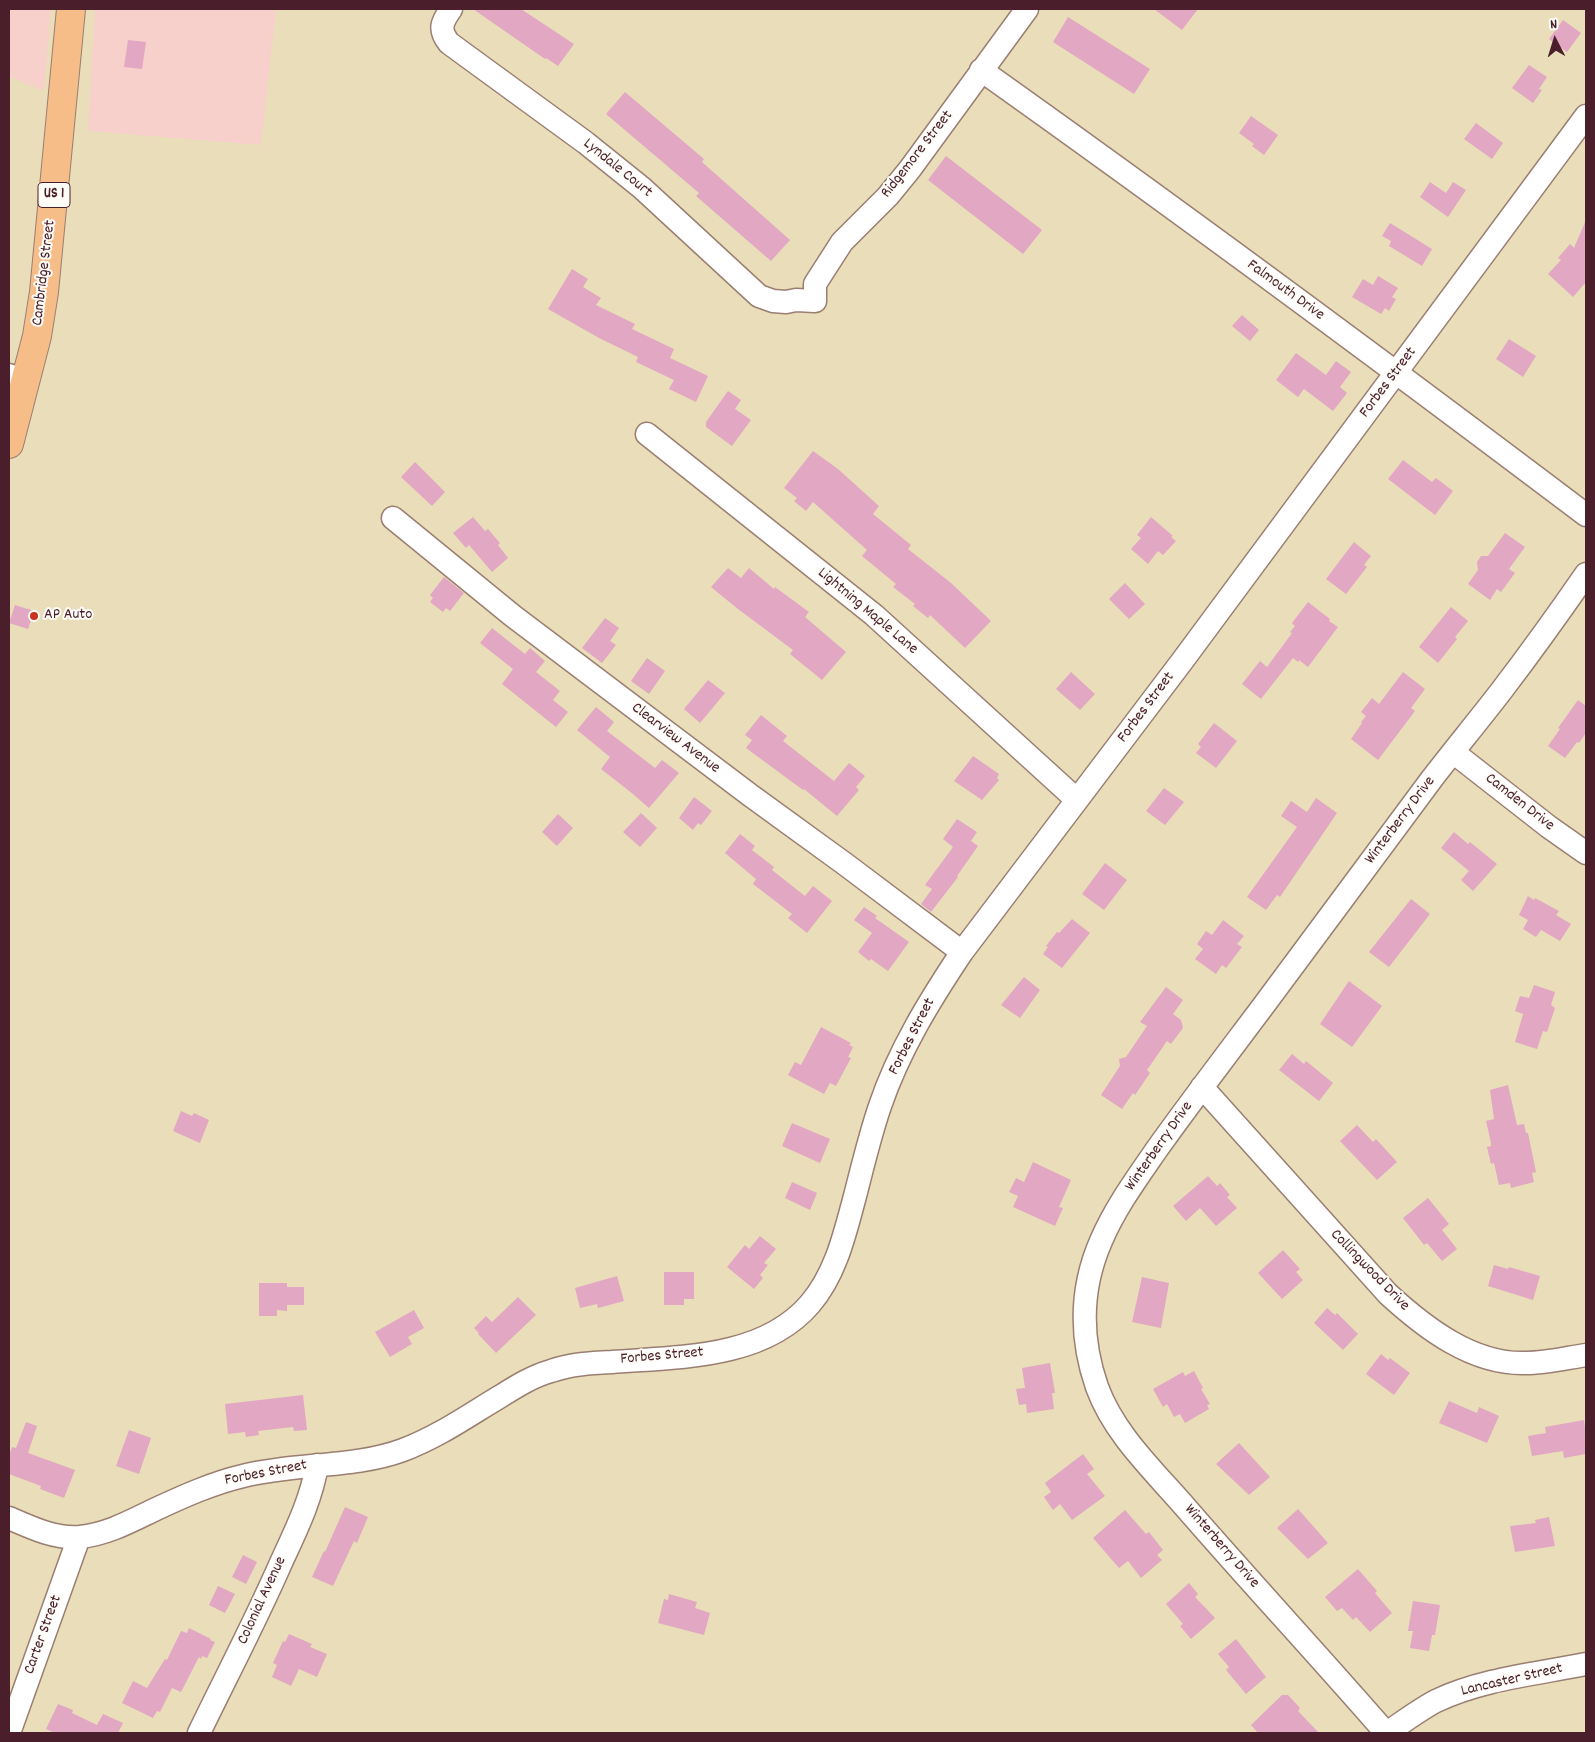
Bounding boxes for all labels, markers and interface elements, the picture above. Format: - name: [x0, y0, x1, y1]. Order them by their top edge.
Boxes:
- north arrow: [1530, 15, 1580, 65]
- text: N: [1549, 15, 1558, 35]
- street label: Ridgemore Street: [878, 107, 958, 203]
- street label: Lyndale Court: [578, 135, 656, 203]
- road number: US 1: [38, 182, 70, 208]
- street label: Cambridge Street: [29, 219, 61, 327]
- street label: Falmouth Drive: [1242, 256, 1328, 326]
- street label: Forbes Street: [1356, 344, 1422, 422]
- street label: Lightning Maple Lane: [813, 564, 921, 660]
- place label: AP Auto: [44, 606, 92, 626]
- marker: AP Auto: [28, 610, 40, 622]
- street label: Forbes Street: [1114, 669, 1180, 747]
- street label: Clearview Avenue: [627, 699, 723, 779]
- street label: Camden Drive: [1480, 770, 1558, 836]
- street label: Winterberry Drive: [1362, 773, 1440, 869]
- street label: Forbes Street: [886, 995, 940, 1079]
- street label: Winterberry Drive: [1122, 1098, 1198, 1196]
- street label: Collingwood Drive: [1325, 1226, 1413, 1316]
- street label: Forbes Street: [620, 1344, 704, 1370]
- street label: Forbes Street: [223, 1457, 309, 1491]
- street label: Winterberry Drive: [1179, 1501, 1263, 1593]
- street label: Colonial Avenue: [234, 1554, 292, 1648]
- street label: Carter Street: [21, 1593, 67, 1677]
- street label: Lancaster Street: [1459, 1660, 1565, 1702]

